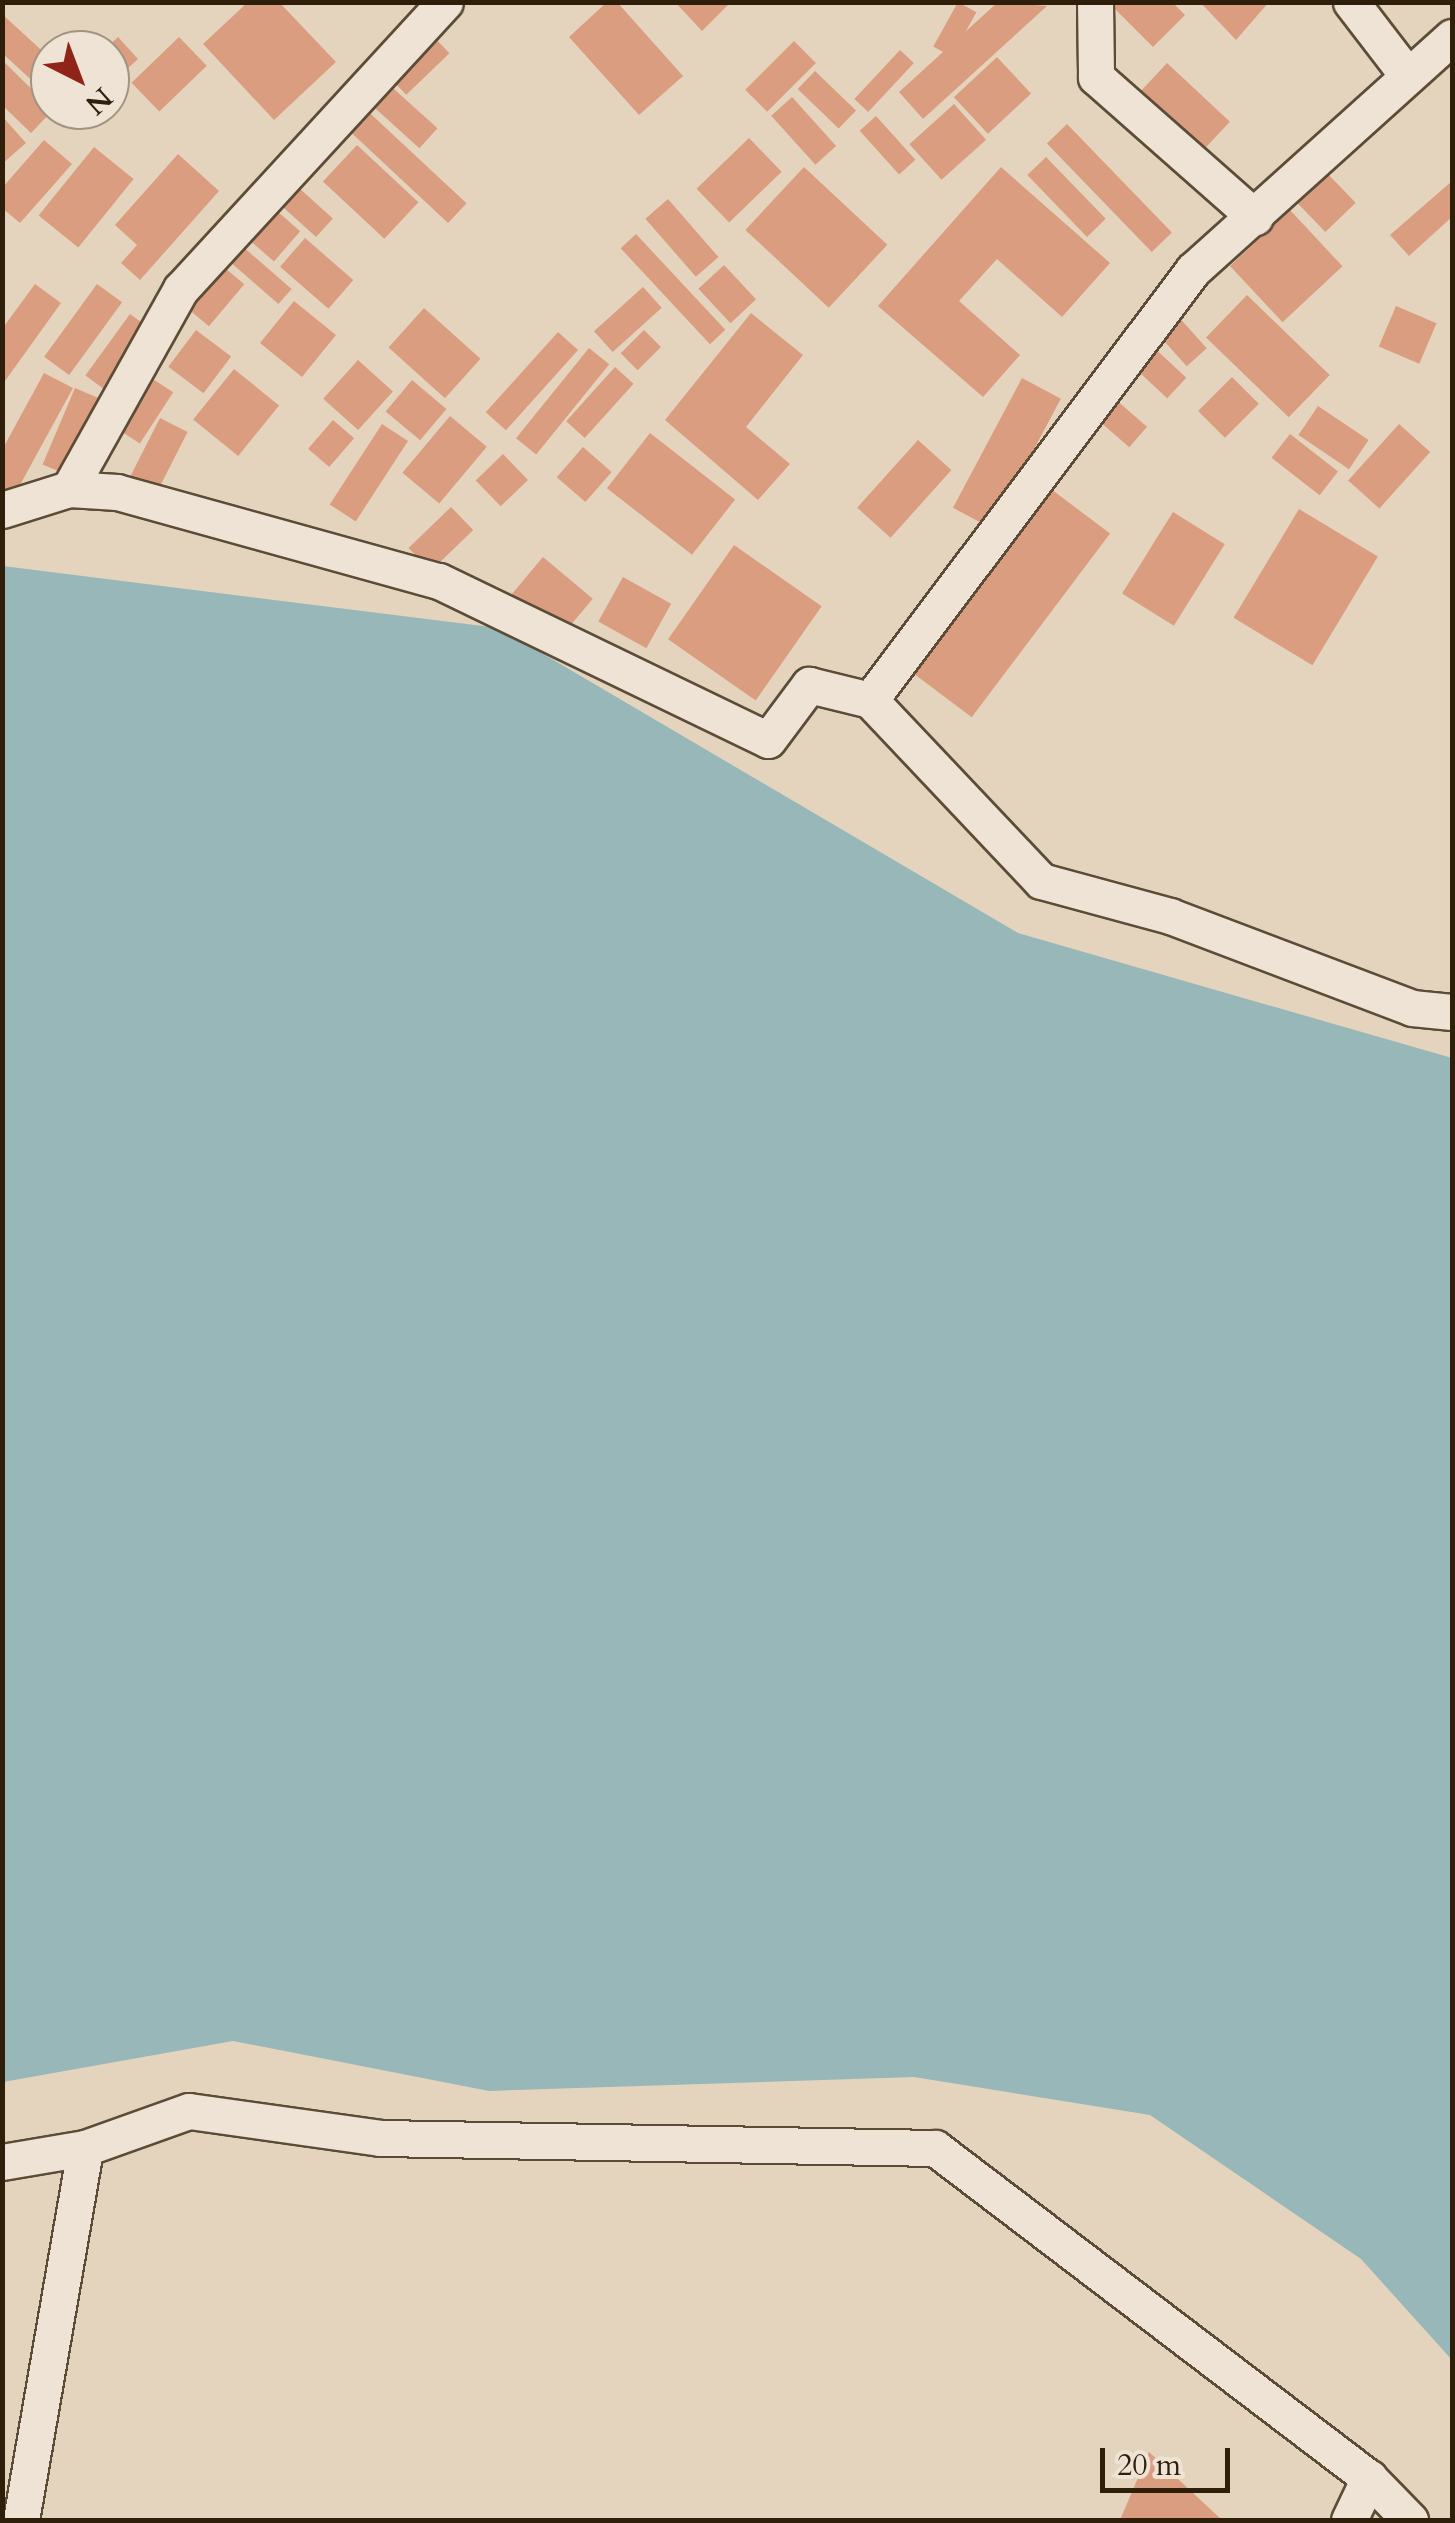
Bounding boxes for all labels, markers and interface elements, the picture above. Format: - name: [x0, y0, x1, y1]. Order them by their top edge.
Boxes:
- north arrow: [30, 30, 130, 130]
- text: N: [77, 79, 120, 123]
- scale bar: [1105, 2428, 1235, 2490]
- text: 20 m: [1117, 2445, 1181, 2486]

